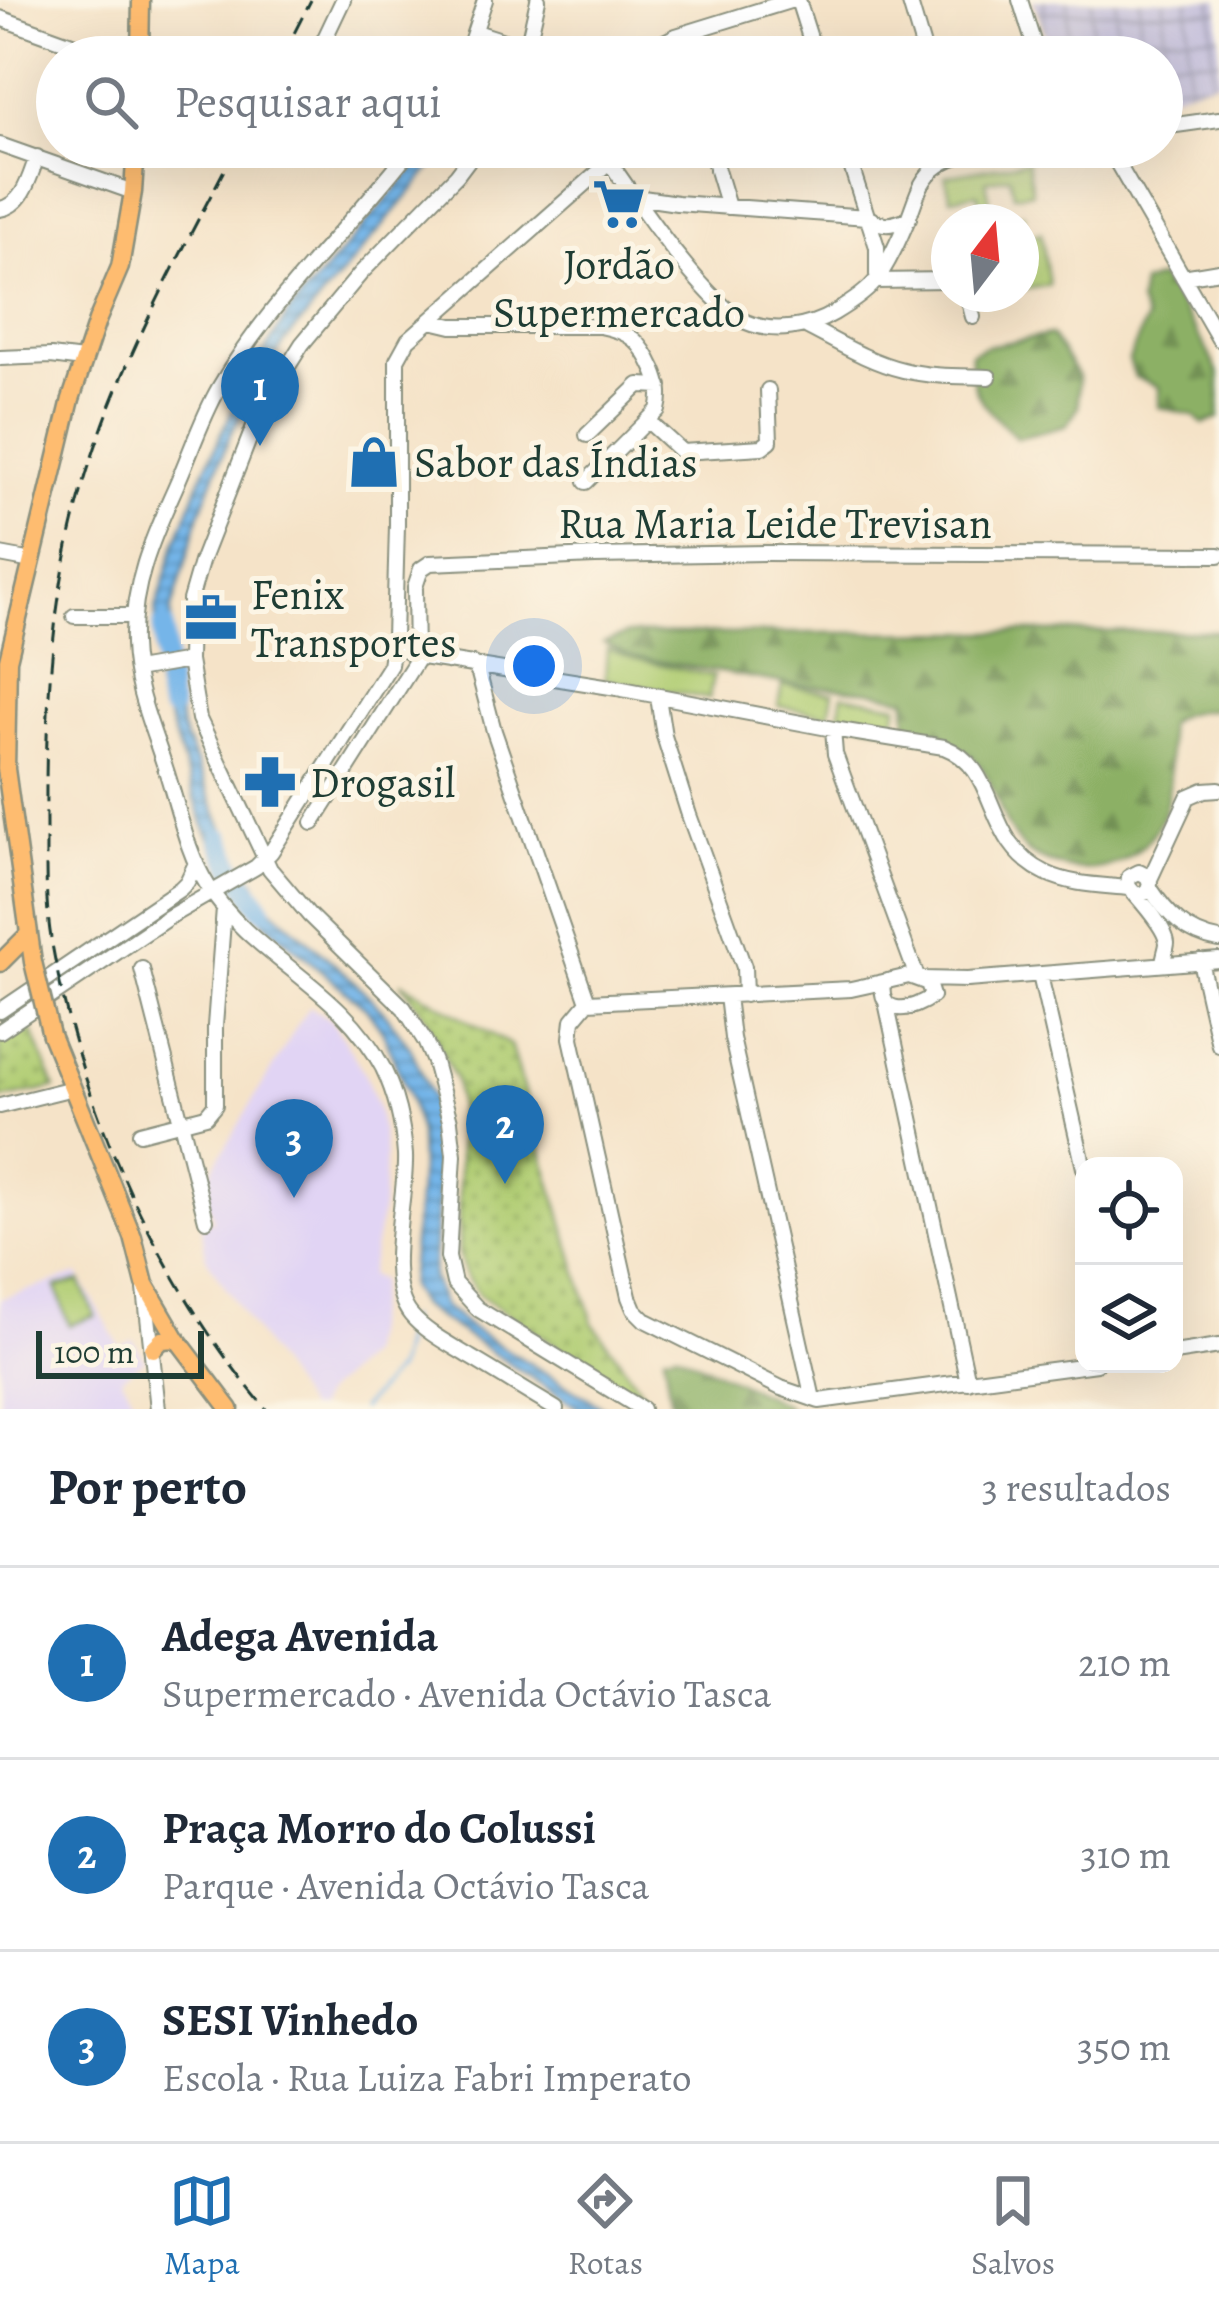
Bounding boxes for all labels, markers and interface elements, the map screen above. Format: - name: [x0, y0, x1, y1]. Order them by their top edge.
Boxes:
- search box: [36, 36, 1183, 168]
- icon: search: [78, 69, 144, 135]
- text: Pesquisar aqui: [174, 71, 442, 133]
- supermarket icon: Jordão Supermercado: [590, 175, 648, 233]
- north arrow: [931, 204, 1039, 312]
- place label: Jordão Supermercado: [493, 236, 745, 341]
- pin: 1: [221, 347, 299, 446]
- shop icon: Sabor das Índias: [345, 433, 403, 491]
- place label: Sabor das Índias: [414, 434, 698, 491]
- street label: Rua Maria Leide Trevisan: [558, 495, 992, 552]
- place label: Fenix Transportes: [251, 566, 457, 671]
- office icon: Fenix Transportes: [182, 589, 240, 647]
- your location: [504, 636, 564, 696]
- pharmacy icon: Drogasil: [241, 753, 299, 811]
- place label: Drogasil: [310, 754, 455, 811]
- pin: 2: [466, 1085, 544, 1184]
- pin: 3: [255, 1099, 333, 1198]
- map controls: [1075, 1157, 1183, 1373]
- button: locate: [1075, 1157, 1183, 1265]
- button: layers: [1075, 1265, 1183, 1373]
- scale bar: [36, 1325, 204, 1378]
- text: 100 m: [54, 1329, 134, 1374]
- text: Por perto: [48, 1452, 247, 1522]
- text: 3 resultados: [982, 1461, 1171, 1514]
- text: Adega Avenida: [162, 1605, 438, 1667]
- text: 1: [80, 1636, 94, 1689]
- text: 210 m: [1078, 1636, 1171, 1689]
- text: Supermercado · Avenida Octávio Tasca: [162, 1667, 771, 1720]
- text: Praça Morro do Colussi: [162, 1797, 596, 1859]
- text: 2: [78, 1828, 96, 1881]
- text: 310 m: [1080, 1828, 1171, 1881]
- text: Parque · Avenida Octávio Tasca: [162, 1859, 650, 1912]
- text: SESI Vinhedo: [162, 1989, 419, 2051]
- text: 3: [79, 2020, 95, 2073]
- text: 350 m: [1077, 2020, 1171, 2073]
- text: Escola · Rua Luiza Fabri Imperato: [162, 2051, 691, 2104]
- tab: Mapa: [164, 2168, 240, 2285]
- tab: Rotas: [568, 2168, 643, 2285]
- tab: Salvos: [971, 2168, 1055, 2285]

